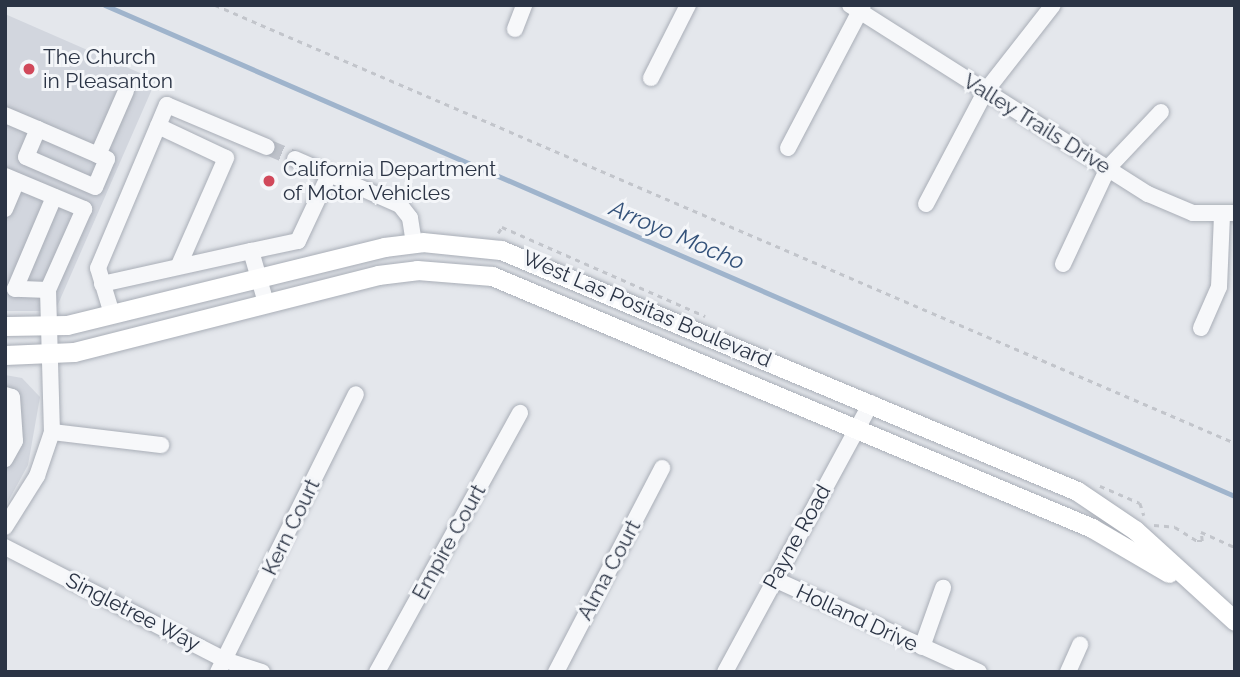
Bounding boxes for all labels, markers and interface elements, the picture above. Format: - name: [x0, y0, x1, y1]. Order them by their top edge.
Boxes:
- place label: The Church in Pleasanton: [43, 44, 173, 94]
- marker: The Church in Pleasanton: [21, 61, 37, 77]
- street label: Valley Trails Drive: [958, 68, 1116, 180]
- place label: California Department of Motor Vehicles: [283, 156, 496, 206]
- marker: California Department of Motor Vehicles: [261, 173, 277, 189]
- water label: Arroyo Mocho: [606, 194, 748, 276]
- street label: West Las Positas Boulevard: [519, 245, 775, 373]
- street label: Kern Court: [257, 475, 325, 579]
- street label: Empire Court: [407, 480, 491, 604]
- street label: Payne Road: [758, 480, 836, 594]
- street label: Alma Court: [572, 516, 646, 624]
- street label: Singletree Way: [61, 567, 205, 657]
- street label: Holland Drive: [792, 579, 922, 657]

